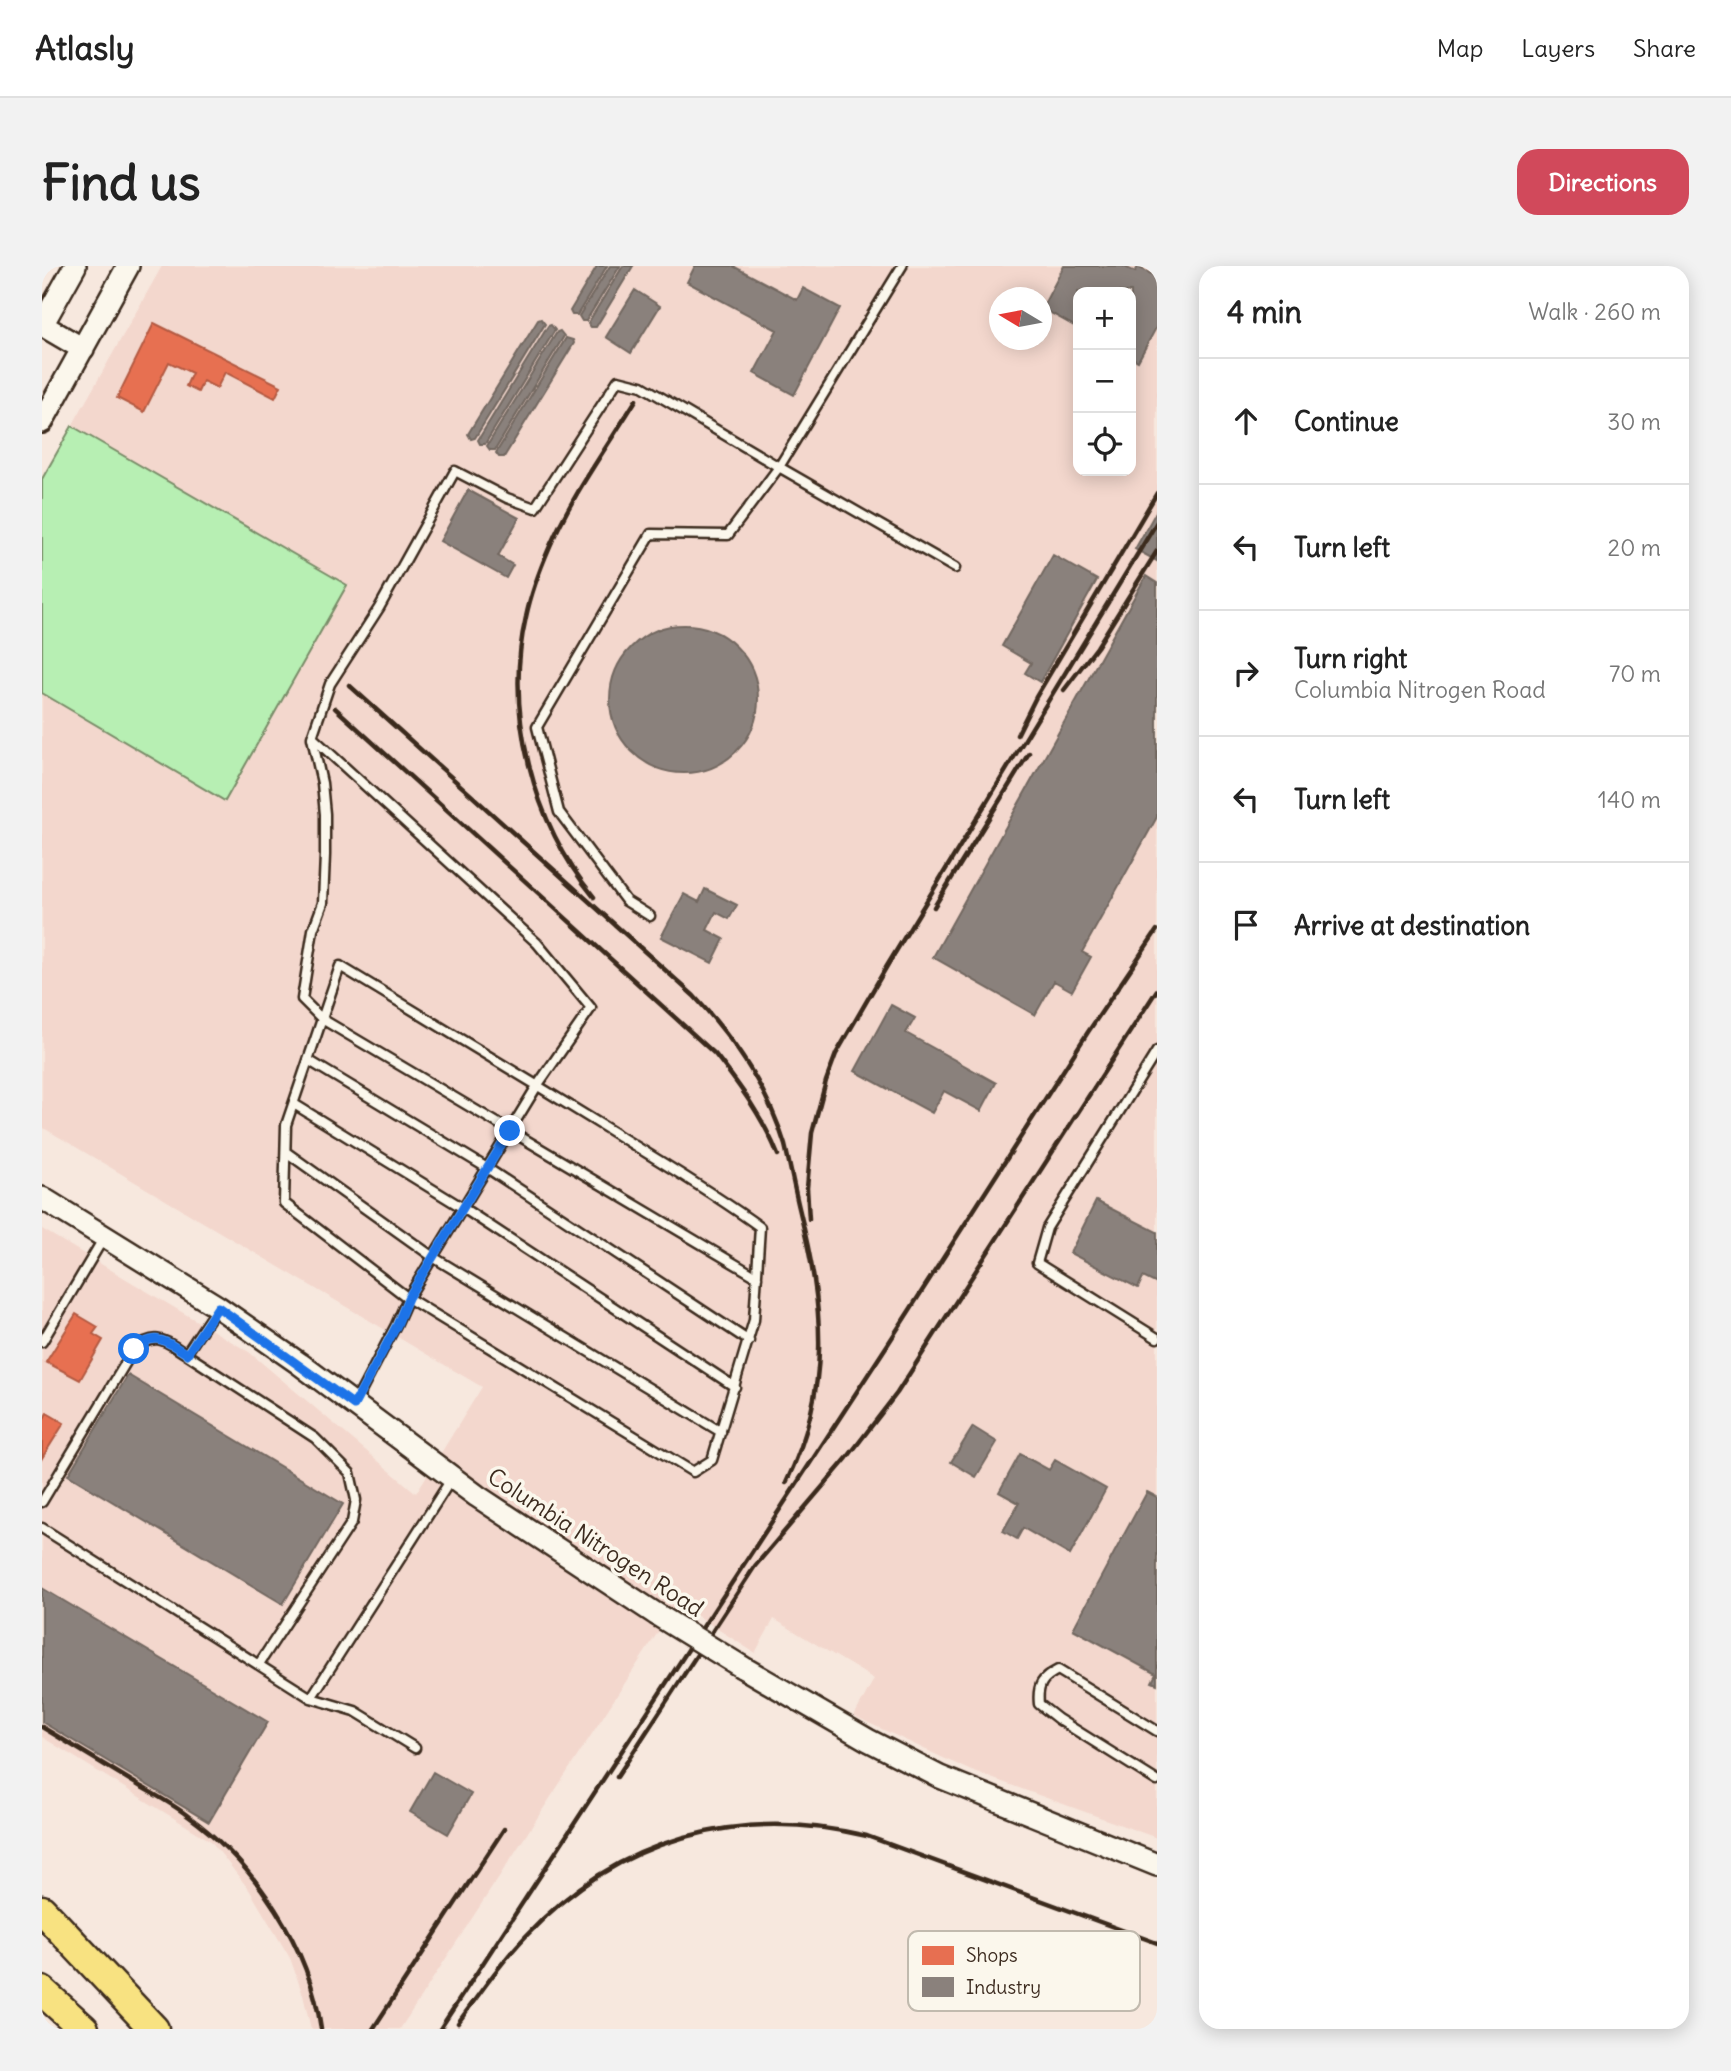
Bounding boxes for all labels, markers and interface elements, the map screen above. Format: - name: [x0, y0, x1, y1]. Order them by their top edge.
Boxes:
- text: Atlasly: [35, 27, 134, 69]
- text: Map: [1437, 33, 1483, 63]
- text: Layers: [1521, 33, 1595, 63]
- text: Share: [1633, 33, 1696, 63]
- button: Directions: [1517, 149, 1689, 215]
- text: Find us: [42, 152, 200, 213]
- north arrow: [989, 287, 1052, 350]
- map controls: [1073, 287, 1136, 476]
- button: +: [1073, 287, 1136, 350]
- text: 4 min: [1227, 293, 1302, 331]
- text: Walk · 260 m: [1528, 297, 1661, 326]
- button: −: [1073, 350, 1136, 413]
- icon: ahead: [1227, 402, 1265, 440]
- text: Continue: [1294, 405, 1399, 438]
- text: 30 m: [1607, 407, 1661, 436]
- button: locate: [1073, 413, 1136, 476]
- icon: left: [1227, 528, 1265, 566]
- text: Turn left: [1294, 531, 1390, 564]
- text: 20 m: [1608, 533, 1661, 562]
- text: Turn right: [1294, 642, 1407, 675]
- icon: right: [1227, 654, 1265, 692]
- text: 70 m: [1609, 659, 1661, 688]
- text: Columbia Nitrogen Road: [1294, 675, 1546, 704]
- icon: left: [1227, 780, 1265, 818]
- text: Turn left: [1294, 783, 1390, 816]
- text: 140 m: [1598, 785, 1661, 814]
- icon: arrive: [1227, 906, 1265, 944]
- text: Arrive at destination: [1294, 909, 1530, 942]
- route end: [494, 1115, 525, 1146]
- route start: [118, 1333, 149, 1364]
- street label: Columbia Nitrogen Road: [483, 1461, 709, 1623]
- legend: [908, 1931, 1140, 2011]
- text: Shops: [966, 1943, 1018, 1967]
- text: Industry: [966, 1975, 1041, 1999]

